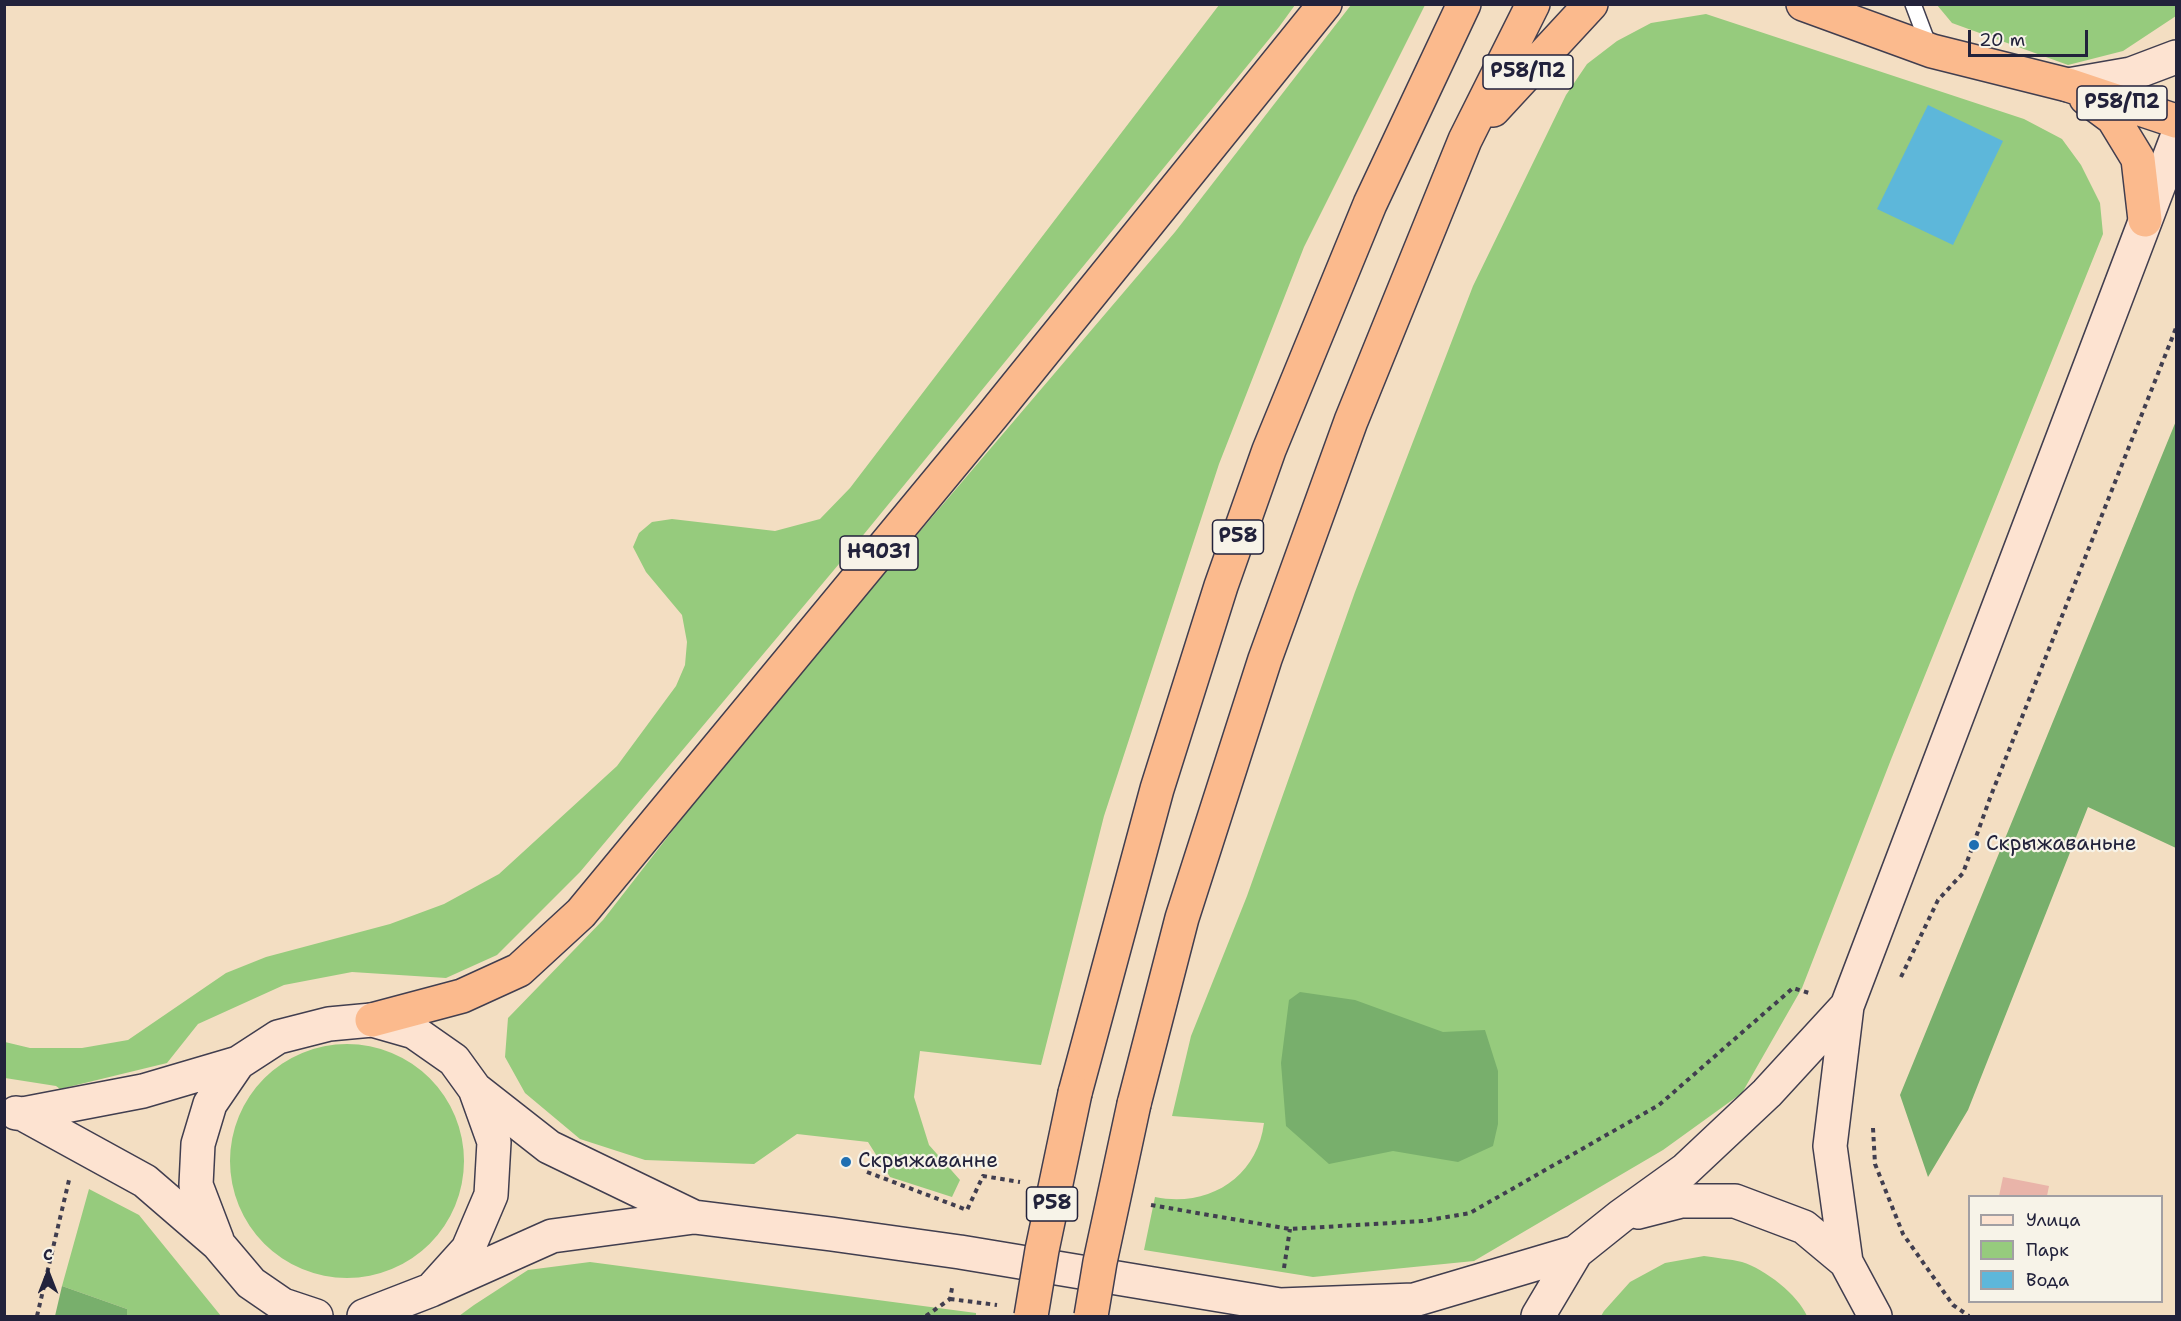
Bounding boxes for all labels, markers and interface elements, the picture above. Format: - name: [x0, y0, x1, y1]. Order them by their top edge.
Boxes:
- scale bar: [1971, 18, 2091, 56]
- text: 20 m: [1979, 28, 2025, 52]
- road number: Р58/П2: [1483, 55, 1573, 89]
- road number: Р58/П2: [2077, 86, 2167, 120]
- road number: Р58: [1212, 520, 1264, 554]
- road number: Н9031: [840, 536, 918, 570]
- place label: Скрыжаваньне: [1986, 832, 2137, 858]
- marker: Скрыжаваньне: [1967, 838, 1981, 852]
- place label: Скрыжаванне: [858, 1149, 998, 1175]
- marker: Скрыжаванне: [839, 1155, 853, 1169]
- road number: Р58: [1026, 1187, 1078, 1221]
- legend: [1968, 1195, 2163, 1303]
- text: Улица: [2026, 1208, 2080, 1232]
- text: Парк: [2026, 1238, 2069, 1262]
- north arrow: [18, 1243, 78, 1303]
- text: С: [43, 1244, 53, 1265]
- text: Вода: [2026, 1268, 2069, 1292]

